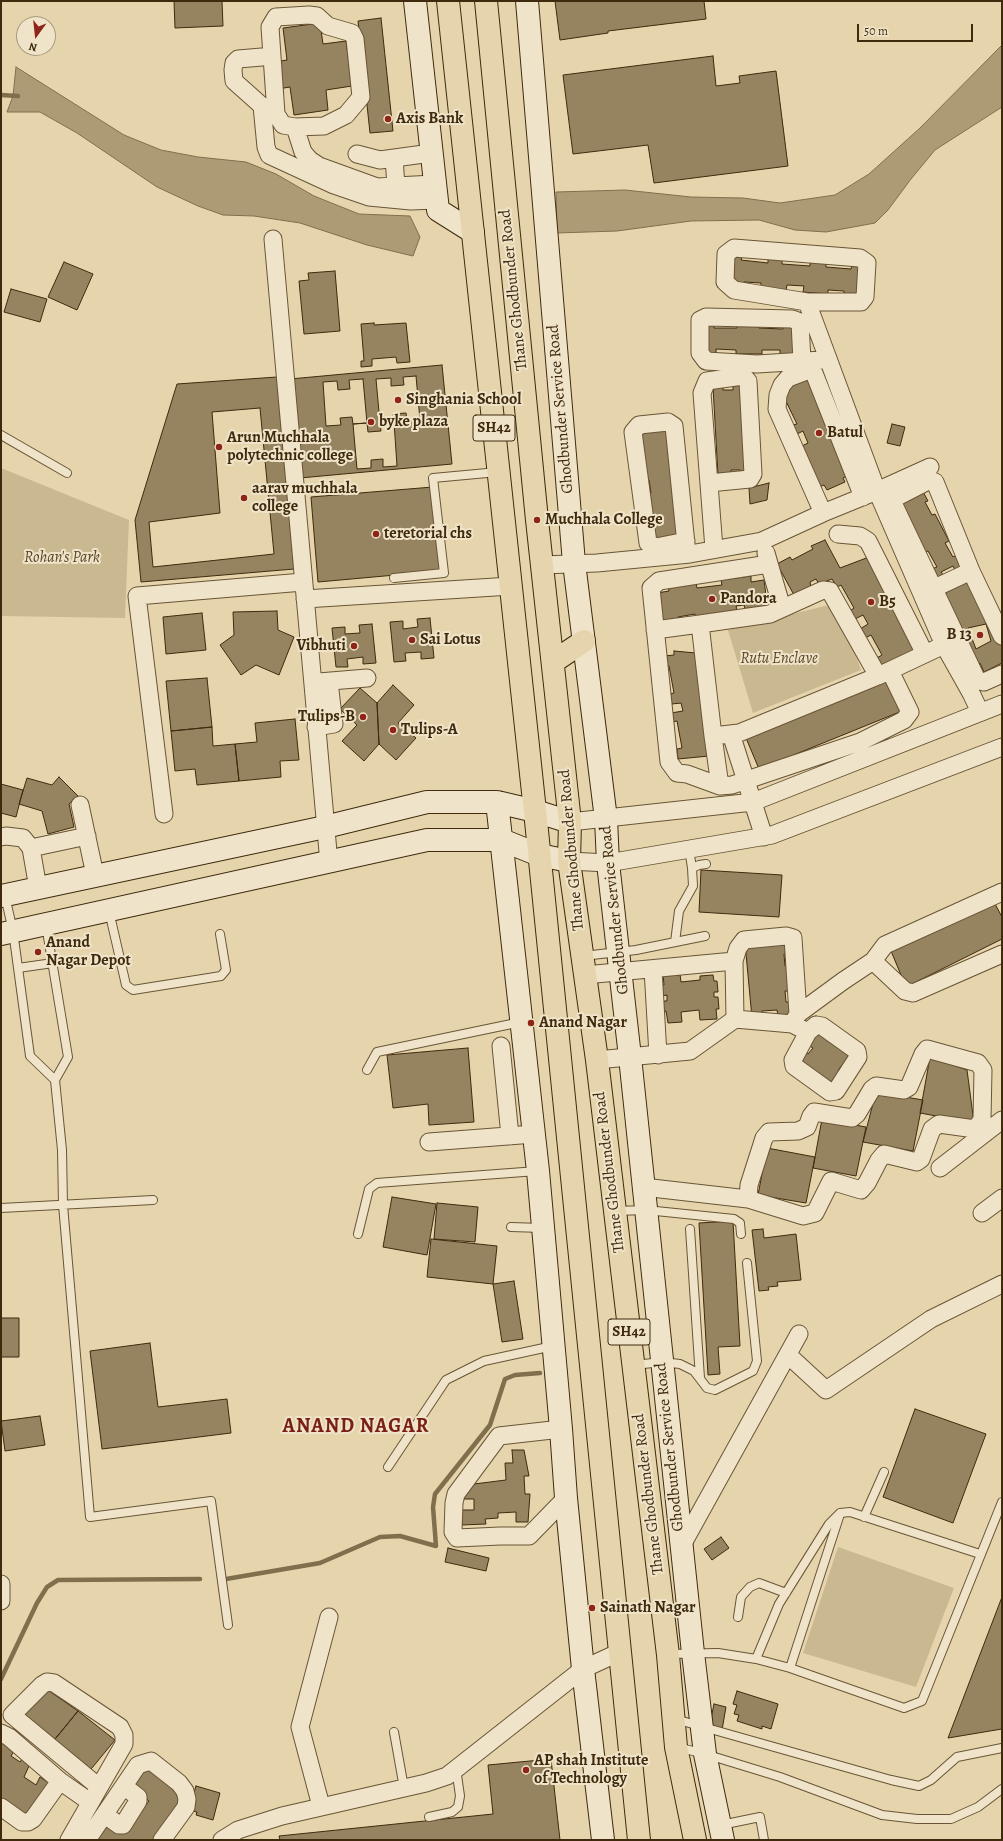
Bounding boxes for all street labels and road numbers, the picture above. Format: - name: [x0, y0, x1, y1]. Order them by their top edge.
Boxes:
- street label: Thane Ghodbunder Road: [496, 208, 532, 372]
- street label: Ghodbunder Service Road: [544, 324, 578, 494]
- road number: SH42: [473, 415, 515, 441]
- street label: Thane Ghodbunder Road: [555, 769, 589, 931]
- street label: Ghodbunder Service Road: [597, 825, 633, 995]
- street label: Thane Ghodbunder Road: [591, 1090, 629, 1254]
- road number: SH42: [608, 1319, 650, 1345]
- street label: Ghodbunder Service Road: [652, 1362, 688, 1532]
- street label: Thane Ghodbunder Road: [630, 1412, 668, 1576]

